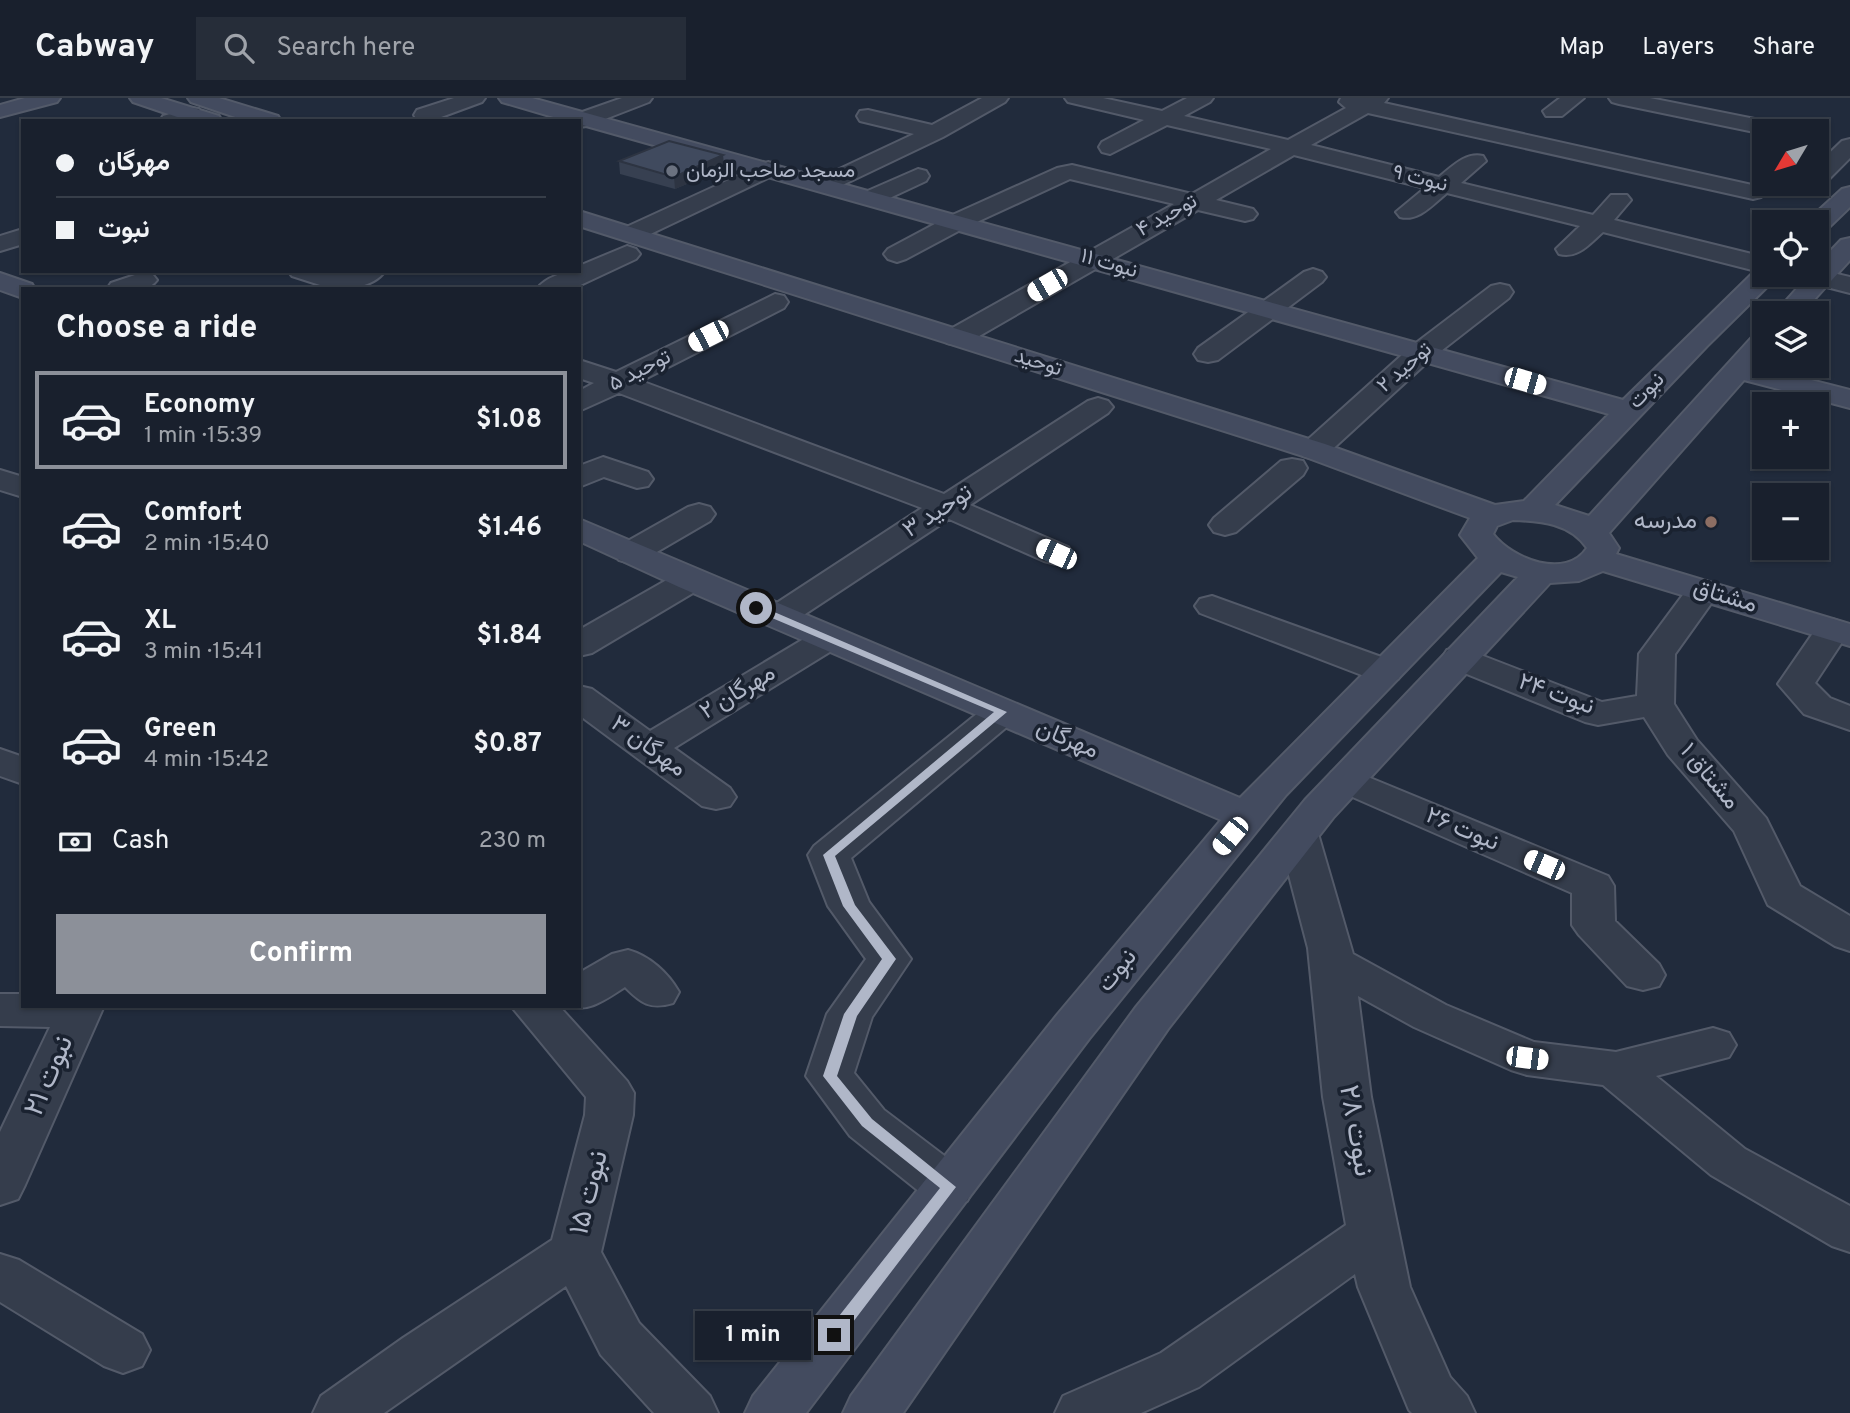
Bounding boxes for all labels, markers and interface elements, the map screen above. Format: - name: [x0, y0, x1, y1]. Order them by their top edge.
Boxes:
- search box: [196, 17, 686, 80]
- text: Cabway: [35, 27, 154, 69]
- icon: search: [220, 29, 258, 67]
- text: Search here: [276, 32, 415, 65]
- text: Map: [1559, 33, 1604, 63]
- text: Layers: [1642, 33, 1714, 63]
- text: Share: [1752, 33, 1815, 63]
- north arrow: [1752, 119, 1829, 196]
- map controls: [1752, 119, 1829, 560]
- text: مهرگان: [98, 147, 170, 180]
- place label: مسجد صاحب الزمان: [686, 158, 855, 185]
- street label: نبوت ۹: [1390, 159, 1450, 199]
- marker: مسجد صاحب الزمان: [664, 163, 680, 179]
- street label: توحید ۴: [1132, 188, 1202, 244]
- button: locate: [1752, 210, 1829, 287]
- text: نبوت: [98, 214, 150, 247]
- street label: نبوت ۱۱: [1077, 243, 1141, 285]
- car: [1024, 265, 1071, 305]
- button: layers: [1752, 301, 1829, 378]
- text: Choose a ride: [56, 309, 257, 349]
- car: [685, 317, 732, 355]
- street label: توحید ۲: [1372, 337, 1438, 399]
- street label: توحید: [1011, 343, 1065, 383]
- street label: توحید ۵: [604, 344, 676, 398]
- car: [1502, 365, 1549, 397]
- street label: نبوت: [1623, 367, 1671, 415]
- icon: car: [60, 389, 123, 452]
- text: Economy: [144, 389, 255, 422]
- button: +: [1752, 392, 1829, 469]
- text: $1.08: [476, 404, 542, 437]
- text: 1 min · 15:39: [144, 422, 262, 451]
- street label: توحید ۳: [898, 478, 978, 546]
- button: −: [1752, 483, 1829, 560]
- icon: car: [60, 497, 123, 560]
- text: Comfort: [144, 497, 242, 530]
- place label: مدرسه: [1634, 507, 1697, 537]
- text: $1.46: [477, 512, 542, 545]
- marker: مدرسه: [1703, 514, 1719, 530]
- text: 2 min · 15:40: [144, 530, 270, 559]
- car: [1033, 536, 1080, 572]
- street label: مشتاق: [1689, 573, 1761, 621]
- route start: [740, 592, 772, 624]
- icon: car: [60, 605, 123, 668]
- text: XL: [144, 605, 176, 638]
- text: $1.84: [476, 620, 542, 653]
- text: 3 min · 15:41: [144, 638, 263, 667]
- street label: مهرگان ۲: [695, 659, 781, 727]
- street label: نبوت ۲۴: [1514, 667, 1598, 723]
- street label: مهرگان ۳: [604, 709, 692, 785]
- icon: car: [60, 713, 123, 776]
- text: Green: [144, 713, 217, 746]
- street label: مهرگان: [1031, 713, 1103, 767]
- text: $0.87: [473, 728, 542, 761]
- street label: مشتاق ۱: [1673, 738, 1745, 816]
- text: 4 min · 15:42: [144, 746, 269, 775]
- street label: نبوت ۲۶: [1421, 801, 1503, 859]
- car: [1209, 813, 1252, 859]
- icon: cash: [56, 823, 94, 861]
- text: Cash: [112, 825, 169, 858]
- text: 230 m: [479, 827, 546, 856]
- car: [1521, 847, 1568, 883]
- button: Confirm: [56, 914, 546, 994]
- street label: نبوت: [1092, 943, 1144, 999]
- street label: نبوت ۲۱: [17, 1030, 83, 1122]
- car: [1505, 1045, 1550, 1071]
- street label: نبوت ۲۸: [1329, 1082, 1381, 1180]
- street label: نبوت ۱۵: [562, 1147, 618, 1239]
- callout: 1 min: [694, 1310, 810, 1360]
- route end: [818, 1319, 850, 1351]
- text: 1 min: [725, 1321, 781, 1350]

